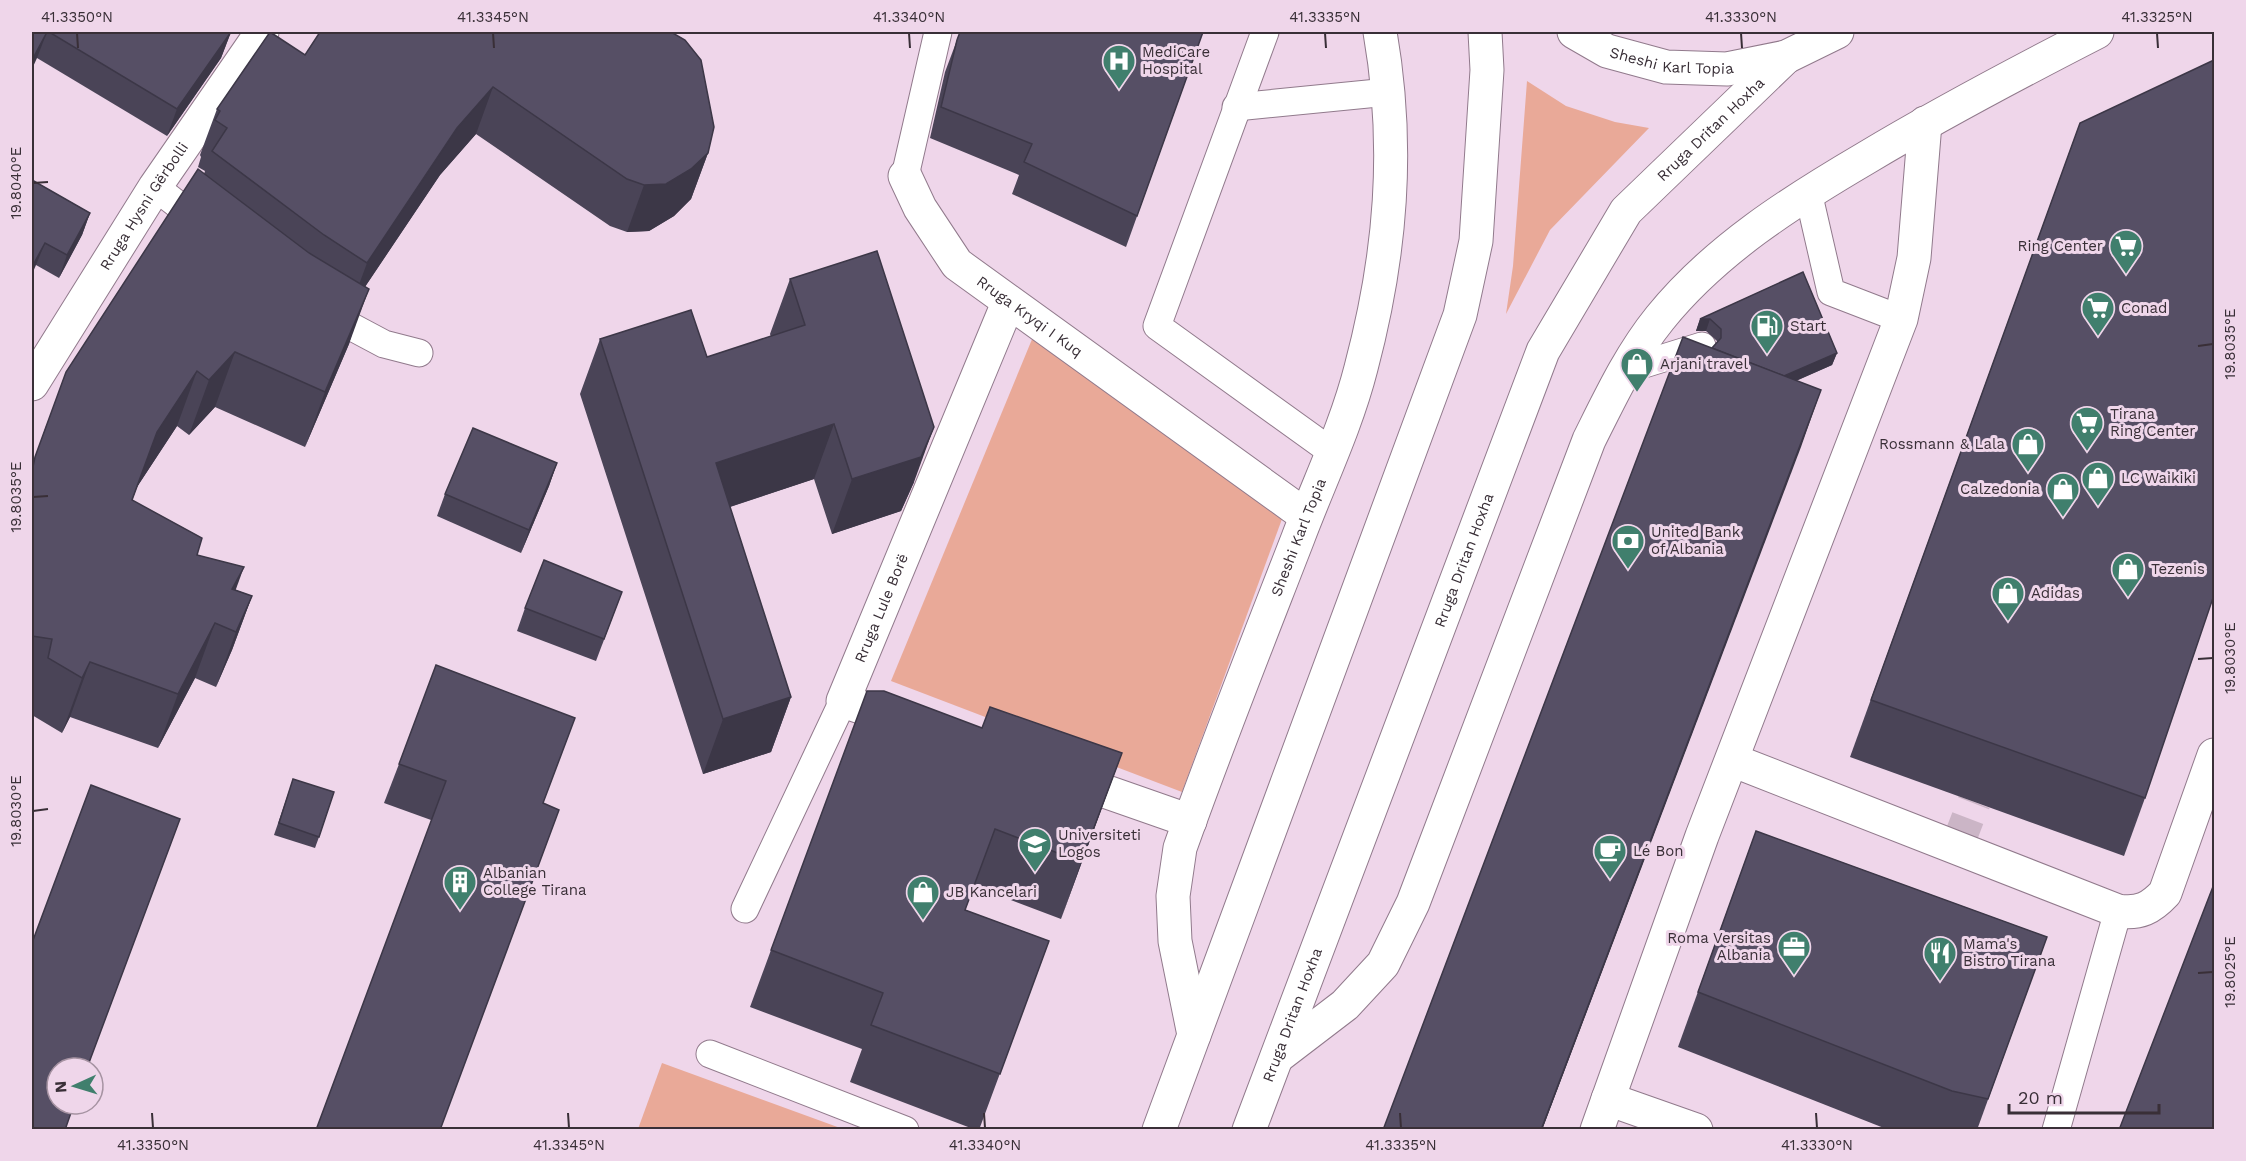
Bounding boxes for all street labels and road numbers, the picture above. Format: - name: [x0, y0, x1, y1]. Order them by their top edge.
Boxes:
- street label: Sheshi Karl Topia: [1608, 43, 1736, 78]
- street label: Rruga Dritan Hoxha: [1653, 73, 1769, 185]
- street label: Rruga Hysni Gërbolli: [96, 139, 192, 274]
- street label: Rruga Kryqi I Kuq: [973, 272, 1086, 361]
- street label: Sheshi Karl Topia: [1267, 475, 1330, 599]
- street label: Rruga Dritan Hoxha: [1431, 490, 1498, 630]
- street label: Rruga Lule Borë: [851, 551, 912, 665]
- street label: Rruga Dritan Hoxha: [1259, 945, 1326, 1085]

